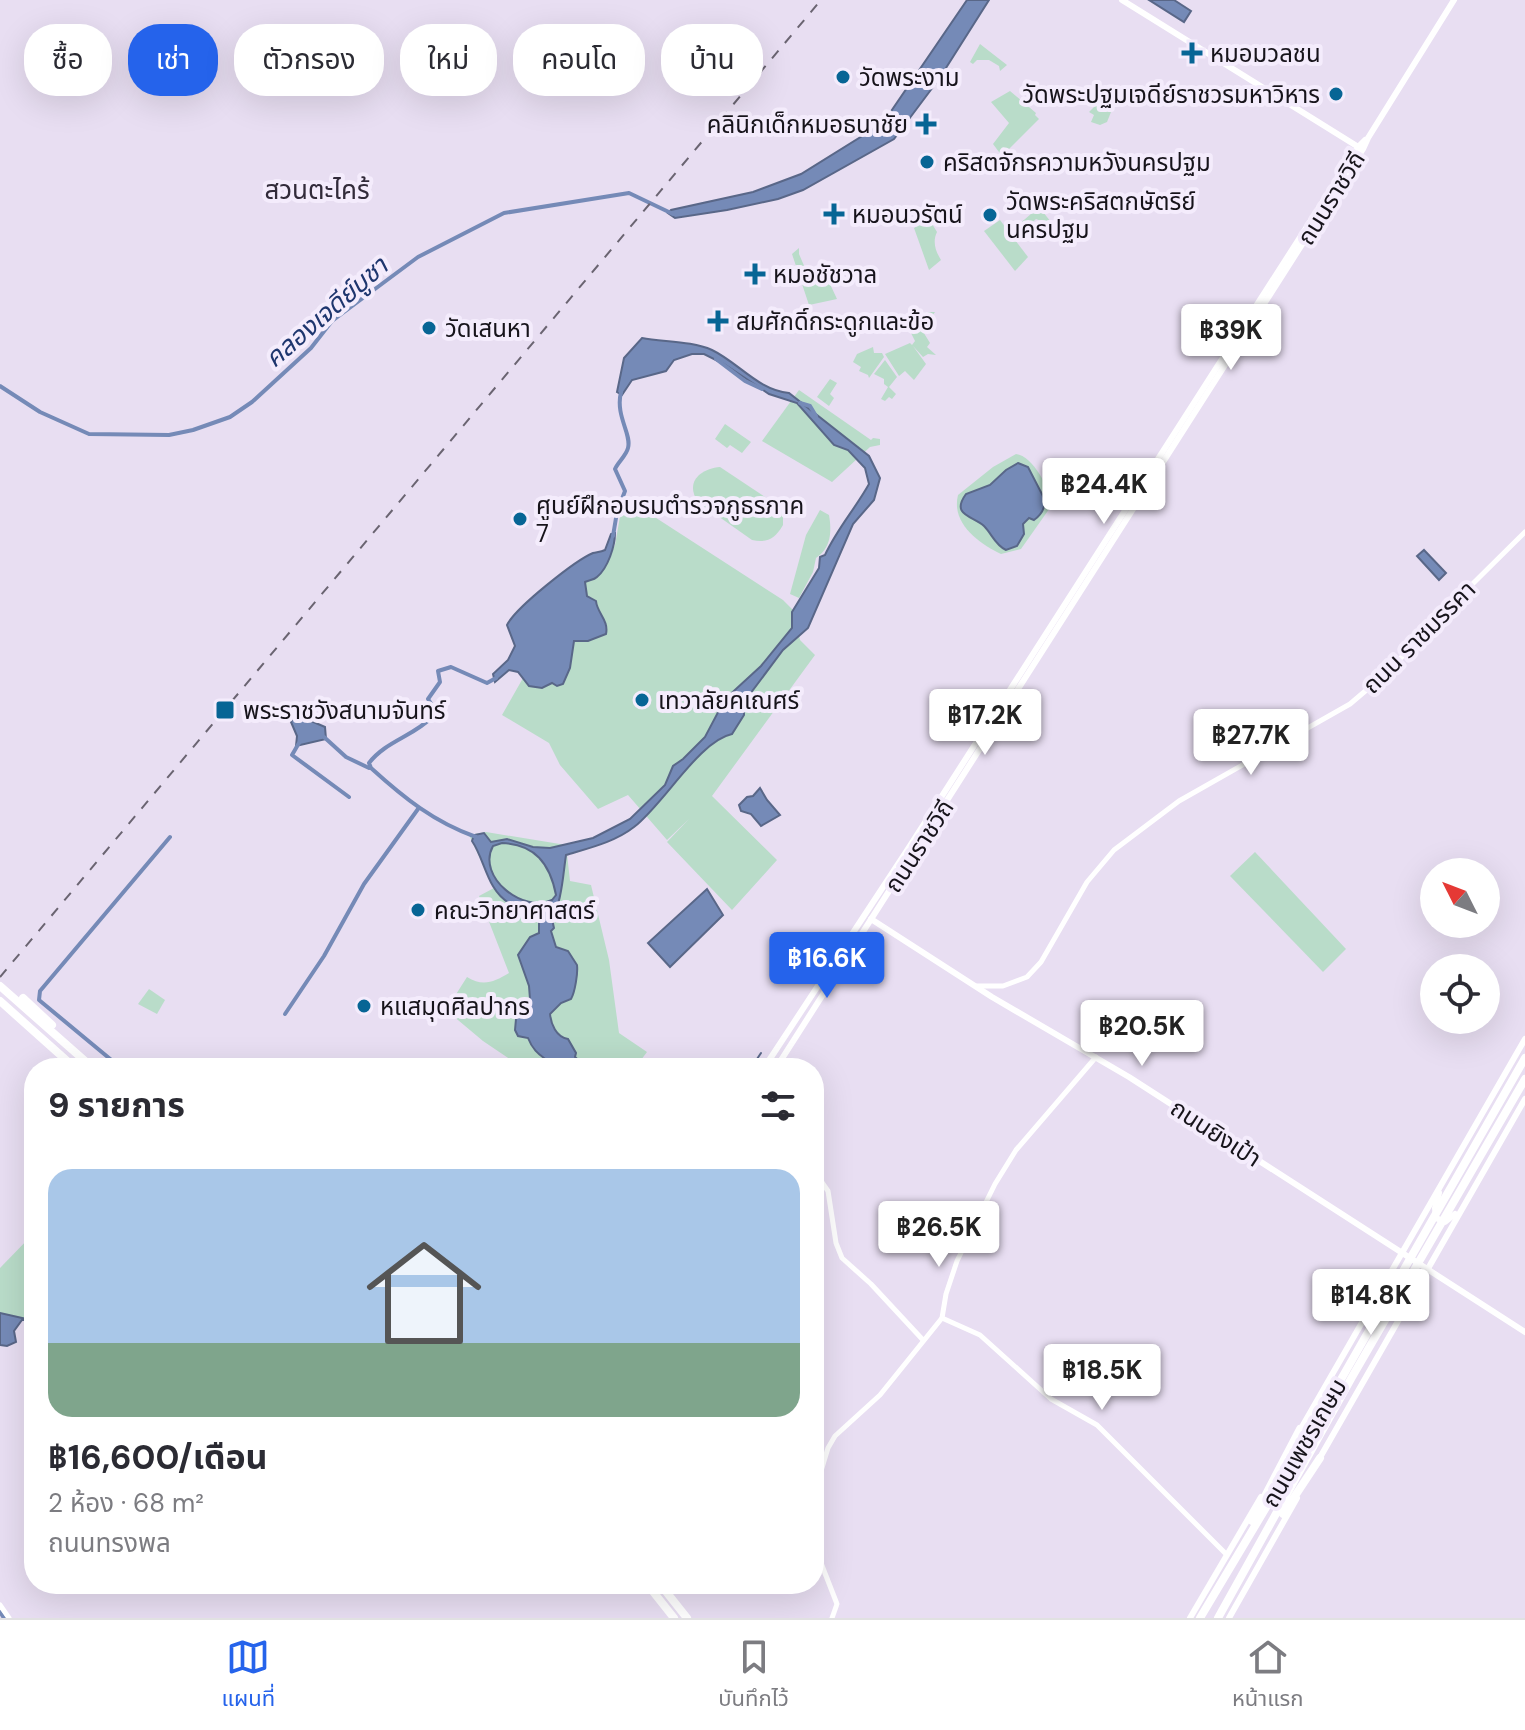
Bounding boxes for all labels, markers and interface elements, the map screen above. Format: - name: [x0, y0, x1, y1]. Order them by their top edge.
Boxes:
- chip: ซื้อ: [24, 24, 112, 96]
- chip: เช่า: [128, 24, 218, 96]
- chip: ตัวกรอง: [234, 24, 384, 96]
- chip: ใหม่: [400, 24, 497, 96]
- chip: คอนโด: [513, 24, 645, 96]
- chip: บ้าน: [661, 24, 763, 96]
- place label: หมอมวลชน: [1210, 38, 1321, 69]
- marker: หมอมวลชน: [1181, 42, 1203, 64]
- place label: วัดพระงาม: [859, 62, 959, 93]
- marker: วัดพระงาม: [834, 68, 852, 86]
- place label: วัดพระปฐมเจดีย์ราชวรมหาวิหาร: [1022, 79, 1320, 110]
- marker: วัดพระปฐมเจดีย์ราชวรมหาวิหาร: [1327, 85, 1345, 103]
- place label: คลินิกเด็กหมอธนาชัย: [707, 109, 908, 140]
- marker: คลินิกเด็กหมอธนาชัย: [915, 113, 937, 135]
- street label: ถนนราชวิถี: [1290, 145, 1372, 251]
- place label: คริสตจักรความหวังนครปฐม: [943, 147, 1211, 178]
- marker: คริสตจักรความหวังนครปฐม: [918, 153, 936, 171]
- district label: สวนตะไคร้: [264, 173, 370, 207]
- place label: วัดพระคริสตกษัตริย์ นครปฐม: [1006, 186, 1196, 245]
- place label: หมอนวรัตน์: [852, 199, 963, 230]
- marker: หมอนวรัตน์: [823, 203, 845, 225]
- marker: วัดพระคริสตกษัตริย์ นครปฐม: [981, 206, 999, 224]
- water label: คลองเจดีย์บูชา: [257, 248, 396, 375]
- place label: หมอชัชวาล: [773, 259, 877, 290]
- marker: หมอชัชวาล: [744, 263, 766, 285]
- pin: ฿39K: [1184, 304, 1278, 372]
- place label: สมศักดิ์กระดูกและข้อ: [736, 306, 934, 337]
- marker: สมศักดิ์กระดูกและข้อ: [707, 310, 729, 332]
- place label: วัดเสนหา: [445, 313, 531, 344]
- text: ฿39K: [1199, 313, 1263, 347]
- marker: วัดเสนหา: [420, 319, 438, 337]
- pin: ฿24.4K: [1039, 458, 1169, 526]
- text: ฿24.4K: [1060, 467, 1148, 501]
- place label: ศูนย์ฝึกอบรมตำรวจภูธรภาค 7: [536, 490, 804, 549]
- marker: ศูนย์ฝึกอบรมตำรวจภูธรภาค 7: [511, 510, 529, 528]
- street label: ถนน ราชมรรคา: [1356, 574, 1482, 700]
- place label: เทวาลัยคเณศร์: [658, 685, 800, 716]
- pin: ฿17.2K: [920, 689, 1050, 757]
- marker: เทวาลัยคเณศร์: [633, 691, 651, 709]
- place label: พระราชวังสนามจันทร์: [243, 695, 447, 726]
- text: ฿17.2K: [947, 698, 1023, 732]
- marker: พระราชวังสนามจันทร์: [214, 699, 236, 721]
- pin: ฿27.7K: [1186, 709, 1316, 777]
- text: ฿27.7K: [1211, 718, 1291, 752]
- street label: ถนนราชวิถี: [877, 794, 961, 898]
- north arrow: [1420, 858, 1500, 938]
- map controls: [1420, 858, 1500, 1034]
- place label: คณะวิทยาศาสตร์: [434, 895, 596, 926]
- marker: คณะวิทยาศาสตร์: [409, 901, 427, 919]
- pin: ฿16.6K: [762, 932, 892, 1000]
- text: ฿16.6K: [787, 941, 867, 975]
- button: locate: [1420, 954, 1500, 1034]
- place label: หแสมุดศิลปากร: [380, 991, 530, 1022]
- marker: หแสมุดศิลปากร: [355, 997, 373, 1015]
- pin: ฿20.5K: [1077, 1000, 1207, 1068]
- text: ฿20.5K: [1099, 1009, 1185, 1043]
- text: 9 รายการ: [48, 1083, 185, 1128]
- icon: filters: [756, 1084, 800, 1128]
- street label: ถนนยิงเป้า: [1165, 1092, 1267, 1174]
- pin: ฿26.5K: [874, 1201, 1004, 1269]
- text: ฿26.5K: [896, 1210, 982, 1244]
- icon: home: [352, 1221, 496, 1365]
- pin: ฿14.8K: [1306, 1269, 1436, 1337]
- text: ฿14.8K: [1330, 1278, 1412, 1312]
- pin: ฿18.5K: [1037, 1344, 1167, 1412]
- text: ฿18.5K: [1062, 1353, 1142, 1387]
- street label: ถนนเพชรเกษม: [1255, 1373, 1353, 1513]
- text: ฿16,600/เดือน: [48, 1435, 268, 1480]
- text: 2 ห้อง · 68 m²: [48, 1486, 204, 1520]
- text: ถนนทรงพล: [48, 1526, 171, 1560]
- tab: แผนที่: [222, 1635, 275, 1716]
- tab: บันทึกไว้: [718, 1635, 789, 1716]
- tab: หน้าแรก: [1232, 1635, 1303, 1716]

